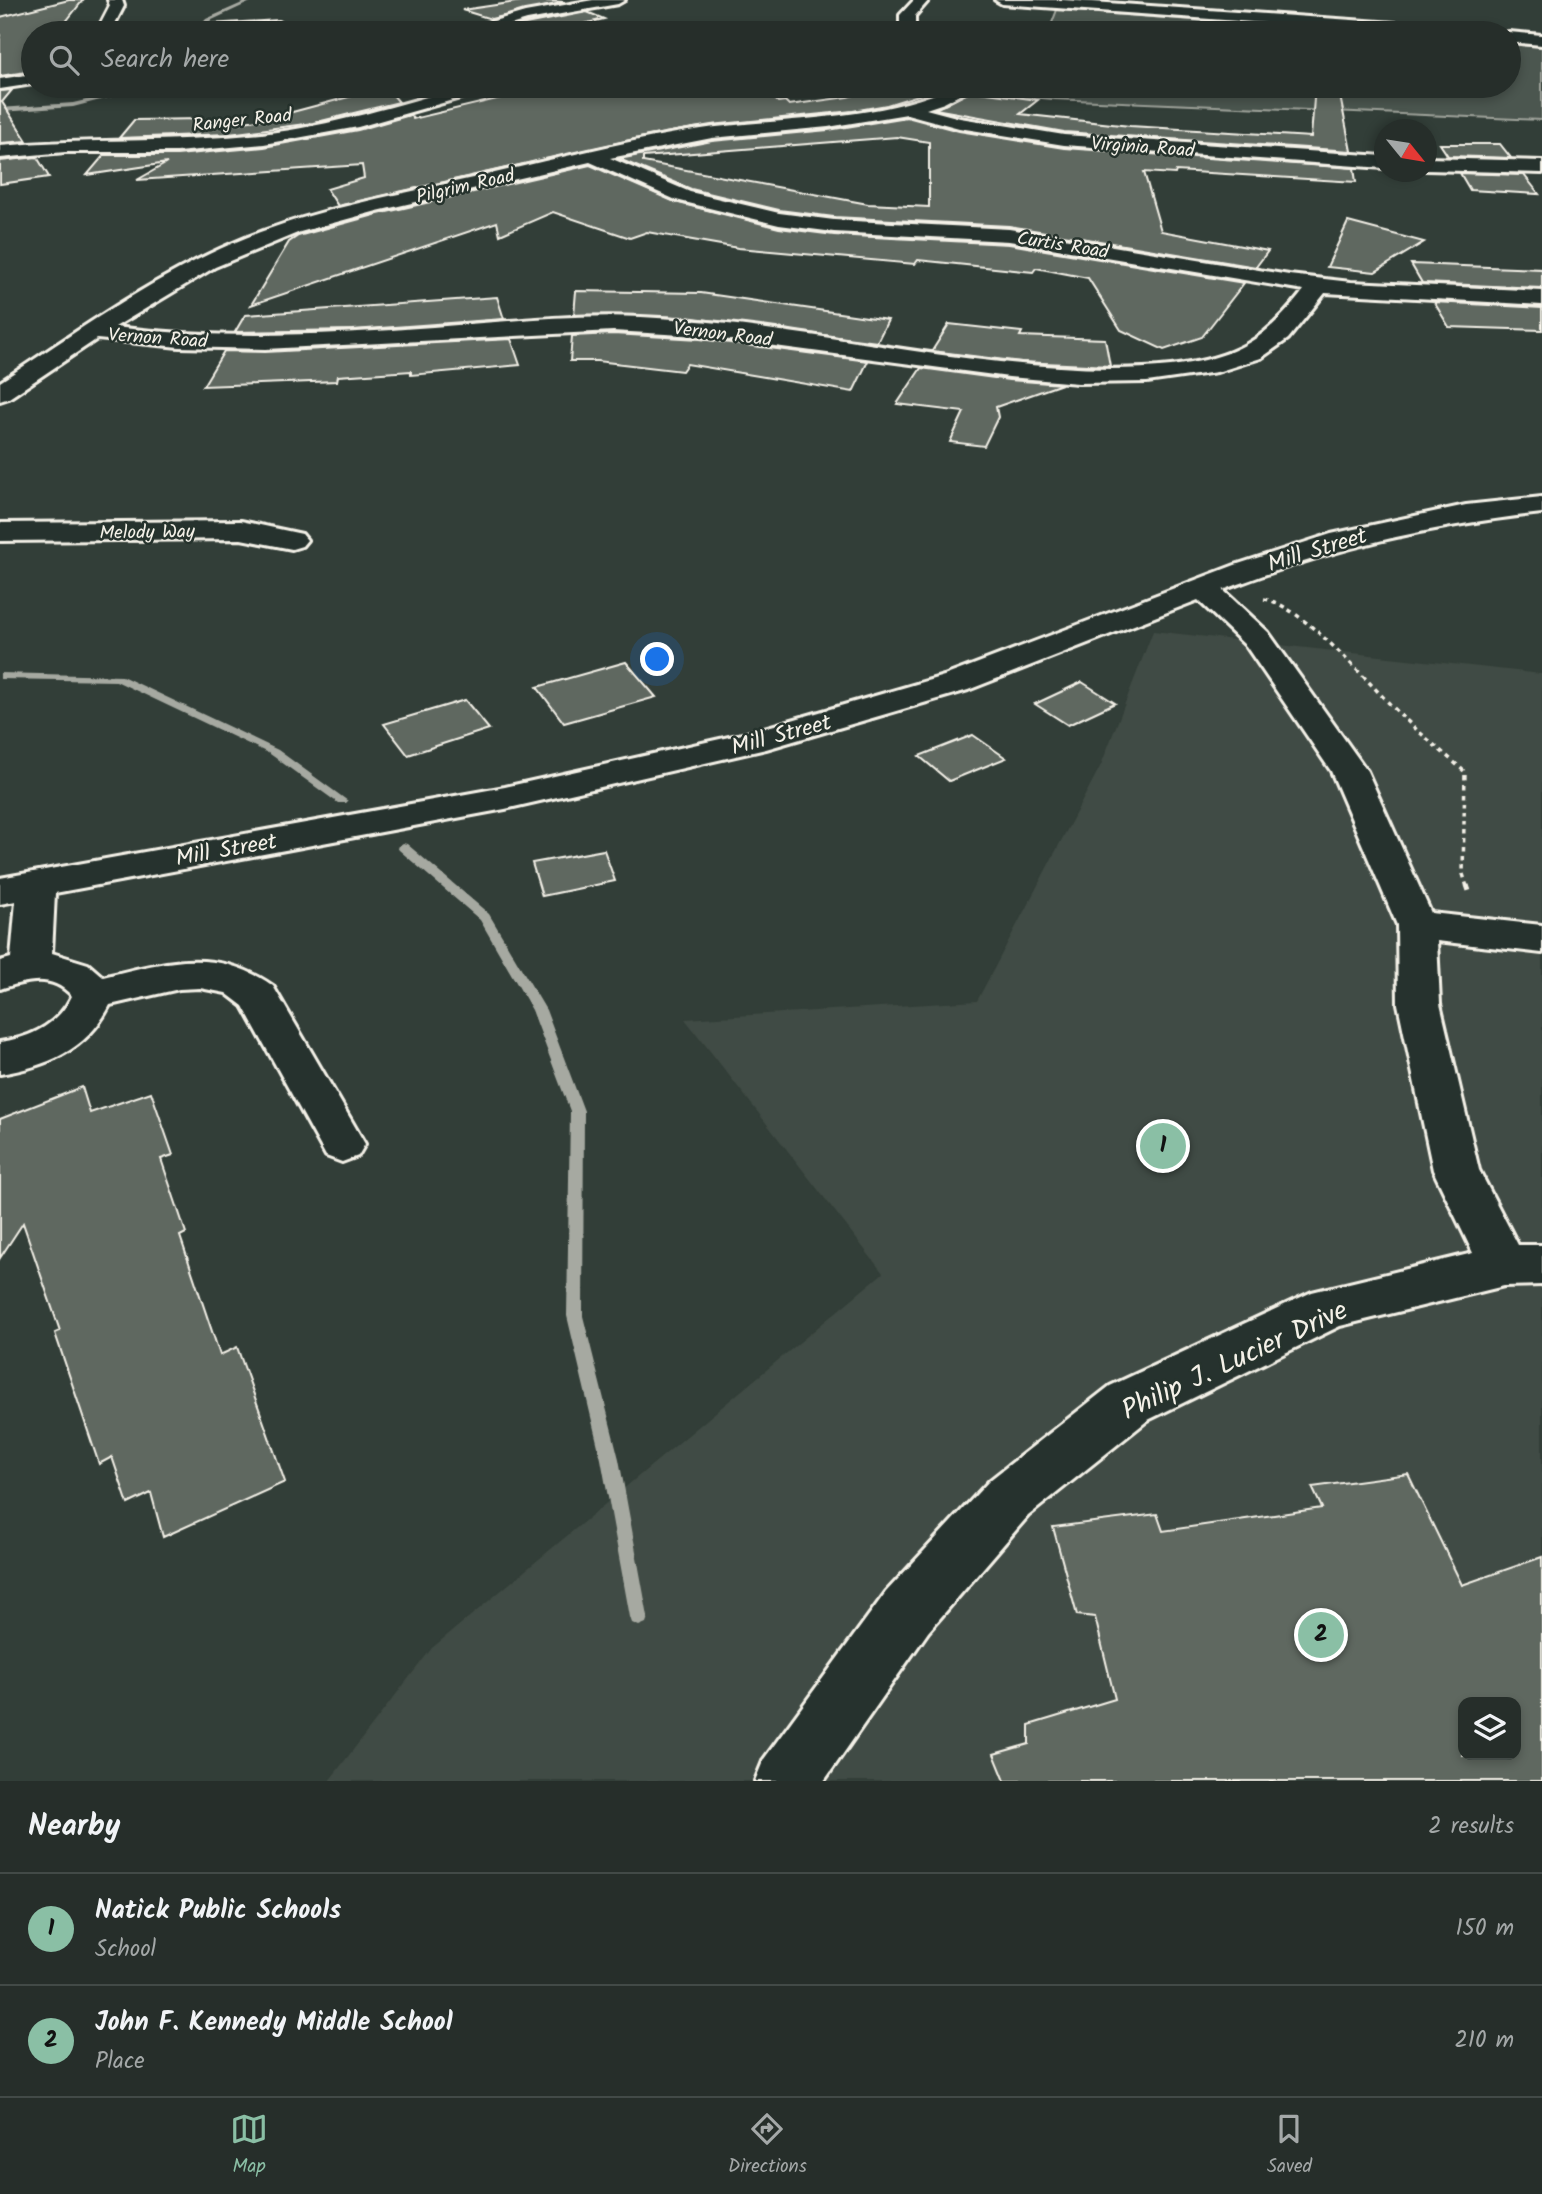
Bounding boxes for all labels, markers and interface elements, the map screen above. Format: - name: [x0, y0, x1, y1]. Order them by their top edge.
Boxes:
- search box: [21, 21, 1521, 98]
- text: Search here: [101, 39, 229, 81]
- icon: search: [45, 41, 83, 79]
- street label: Ranger Road: [191, 101, 294, 141]
- north arrow: [1374, 119, 1437, 182]
- street label: Virginia Road: [1090, 129, 1196, 167]
- street label: Pilgrim Road: [413, 161, 518, 213]
- street label: Curtis Road: [1015, 224, 1111, 268]
- street label: Vernon Road: [672, 314, 774, 356]
- street label: Vernon Road: [107, 321, 209, 357]
- street label: Melody Way: [99, 517, 196, 549]
- street label: Mill Street: [1263, 518, 1373, 583]
- your location: [640, 642, 674, 676]
- street label: Mill Street: [727, 705, 837, 767]
- street label: Mill Street: [173, 824, 281, 878]
- pin: 1: [1140, 1120, 1186, 1172]
- street label: Philip J. Lucier Drive: [1114, 1289, 1356, 1434]
- pin: 2: [1298, 1609, 1344, 1661]
- map controls: [1458, 1697, 1521, 1760]
- button: layers: [1458, 1697, 1521, 1760]
- text: Nearby: [28, 1803, 120, 1851]
- text: 2 results: [1428, 1809, 1514, 1845]
- text: Natick Public Schools: [95, 1890, 341, 1932]
- text: 1: [48, 1911, 54, 1947]
- text: 150 m: [1455, 1911, 1514, 1947]
- text: School: [95, 1932, 156, 1968]
- text: John F. Kennedy Middle School: [95, 2002, 453, 2044]
- text: 2: [44, 2023, 58, 2059]
- text: 210 m: [1454, 2023, 1514, 2059]
- text: Place: [95, 2044, 145, 2080]
- tab: Map: [230, 2110, 268, 2182]
- tab: Directions: [728, 2110, 807, 2182]
- tab: Saved: [1267, 2110, 1312, 2182]

